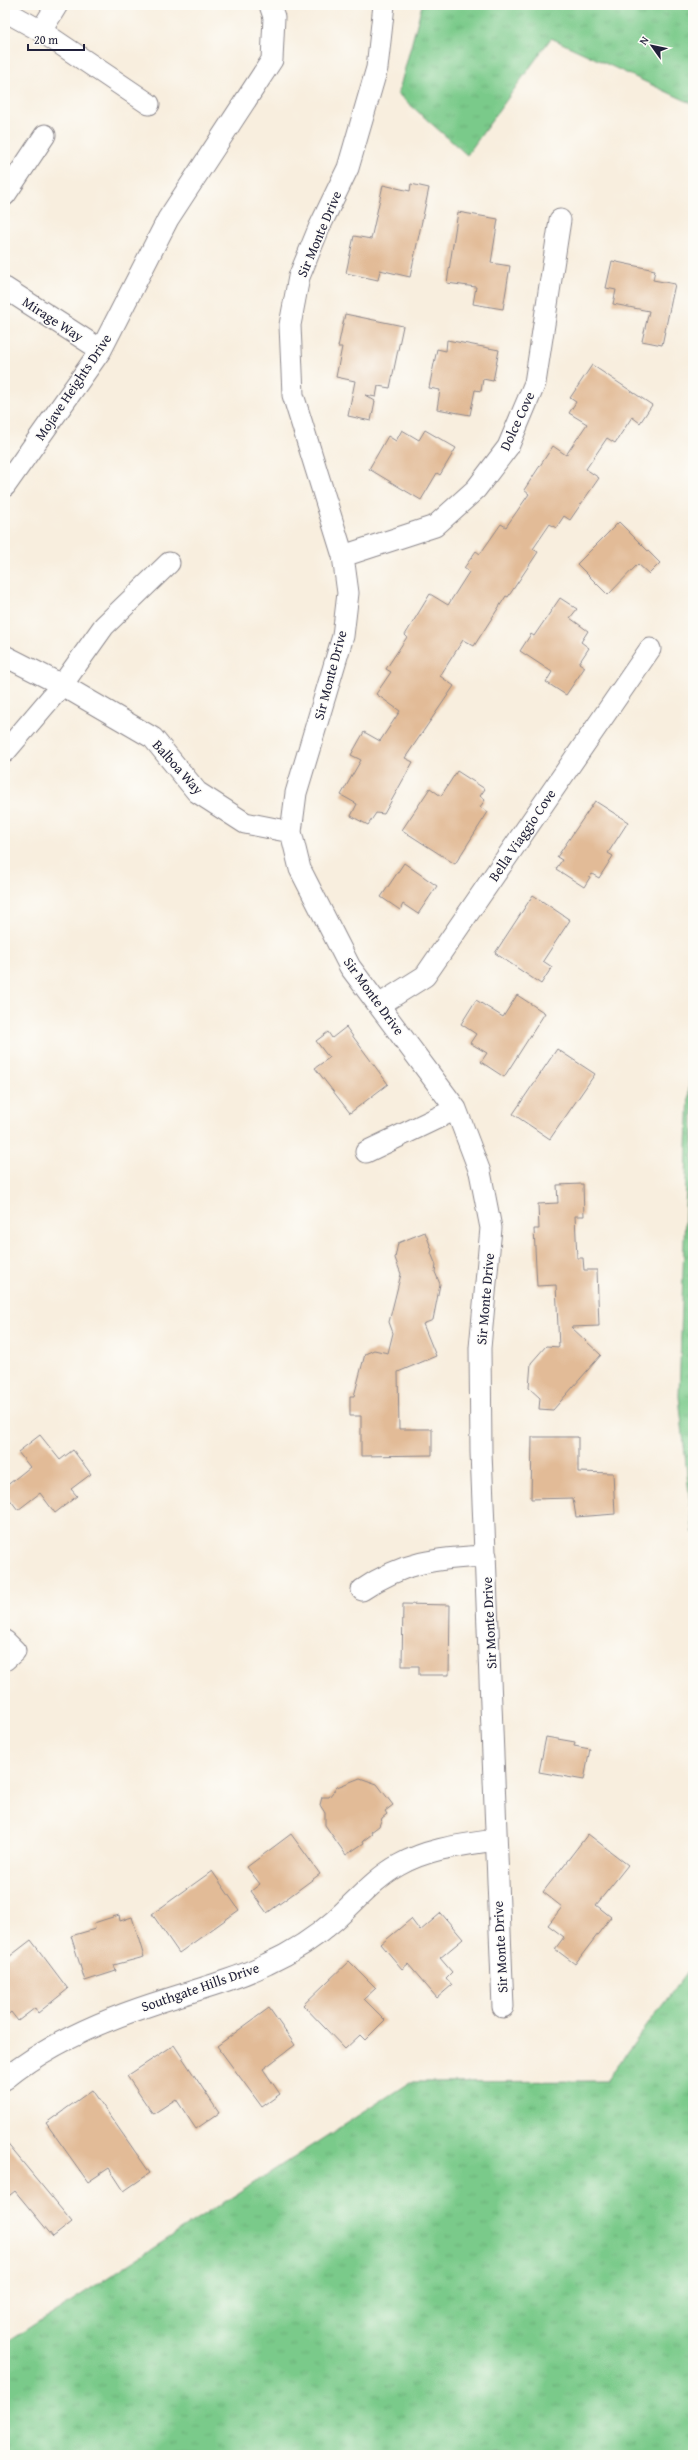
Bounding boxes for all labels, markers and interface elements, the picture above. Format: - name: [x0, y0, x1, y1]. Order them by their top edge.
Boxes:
- scale bar: [28, 26, 84, 52]
- north arrow: [632, 26, 672, 66]
- text: 20 m: [34, 31, 58, 48]
- text: N: [635, 33, 653, 48]
- street label: Sir Monte Drive: [292, 187, 346, 280]
- street label: Mirage Way: [19, 292, 87, 346]
- street label: Mojave Heights Drive: [30, 329, 116, 444]
- street label: Dolce Cove: [495, 388, 540, 454]
- street label: Sir Monte Drive: [308, 628, 352, 722]
- street label: Balboa Way: [148, 735, 208, 799]
- street label: Bella Viaggio Cove: [484, 784, 561, 885]
- street label: Sir Monte Drive: [339, 953, 409, 1039]
- street label: Sir Monte Drive: [471, 1252, 499, 1346]
- street label: Sir Monte Drive: [477, 1576, 501, 1670]
- street label: Sir Monte Drive: [488, 1900, 512, 1994]
- street label: Southgate Hills Drive: [138, 1957, 262, 2017]

